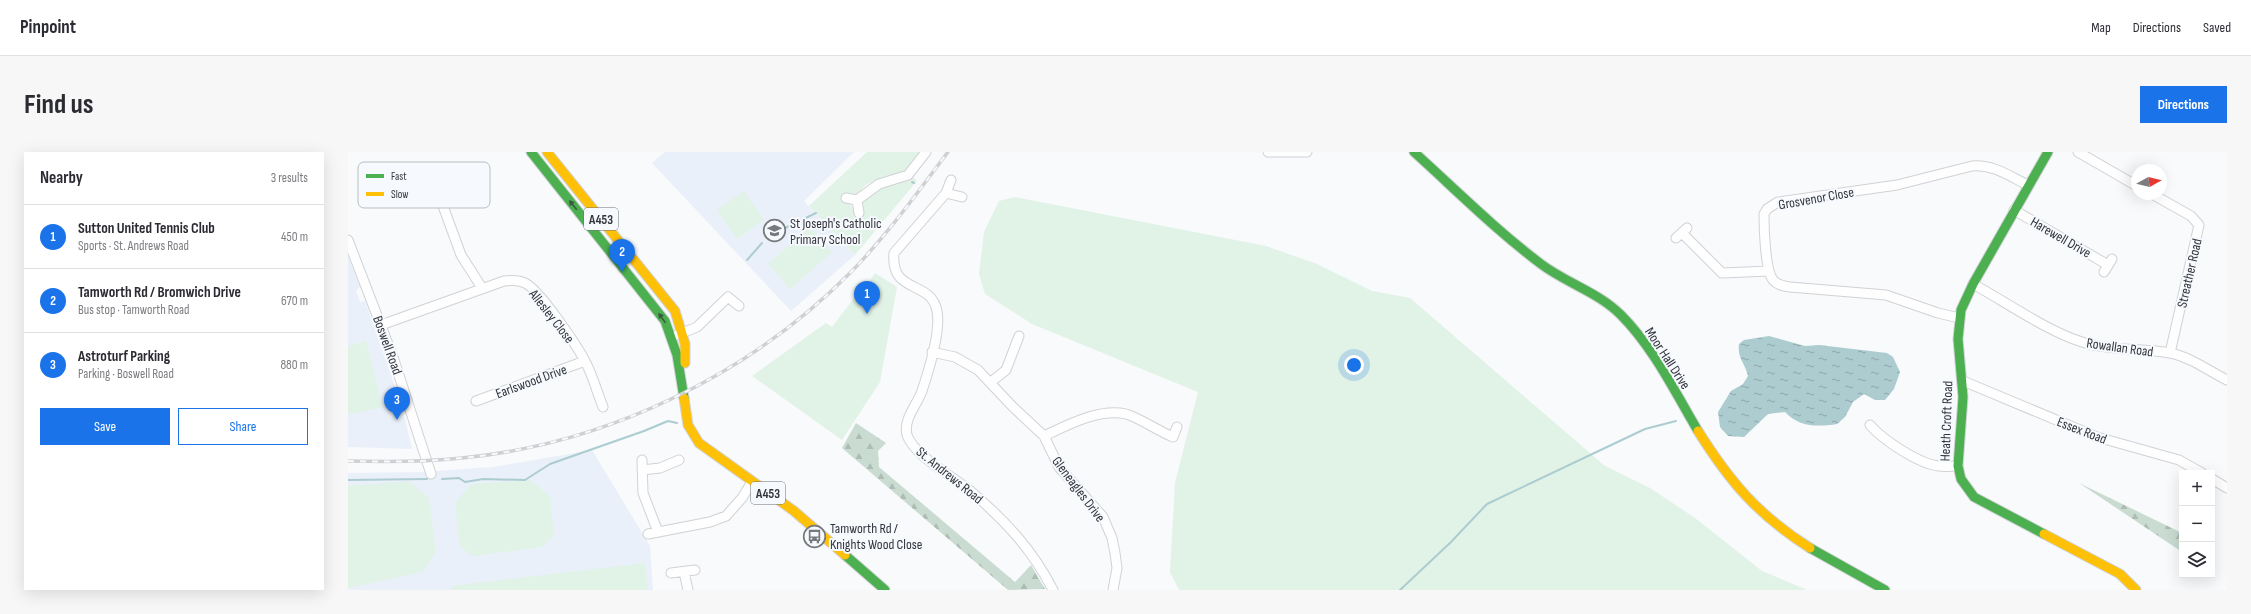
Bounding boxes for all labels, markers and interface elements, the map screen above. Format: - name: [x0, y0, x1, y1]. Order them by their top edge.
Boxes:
- text: Pinpoint: [20, 16, 76, 39]
- text: Map: [2091, 19, 2111, 36]
- text: Directions: [2133, 19, 2181, 36]
- text: Saved: [2203, 19, 2231, 36]
- button: Directions: [2140, 86, 2227, 123]
- text: Find us: [24, 88, 93, 121]
- legend: [358, 162, 490, 208]
- north arrow: [2131, 164, 2167, 200]
- text: Nearby: [40, 168, 83, 188]
- text: 3 results: [271, 170, 308, 186]
- text: Fast: [391, 170, 407, 183]
- street label: Grosvenor Close: [1777, 183, 1855, 214]
- text: Slow: [391, 188, 408, 201]
- one-way arrow: [569, 199, 577, 210]
- road number: A453: [584, 208, 618, 230]
- street label: Harewell Drive: [2027, 213, 2094, 262]
- place label: St Joseph's Catholic Primary School: [790, 215, 882, 248]
- school or university icon: St Joseph's Catholic Primary School: [762, 218, 788, 244]
- text: Sutton United Tennis Club: [78, 219, 215, 238]
- text: 1: [50, 229, 56, 245]
- text: 450 m: [281, 229, 308, 245]
- street label: Streather Road: [2173, 237, 2206, 309]
- text: Sports · St. Andrews Road: [78, 238, 189, 254]
- pin: 2: [609, 239, 635, 272]
- pin: 1: [854, 281, 880, 314]
- text: Tamworth Rd / Bromwich Drive: [78, 283, 241, 302]
- street label: Allesley Close: [525, 285, 578, 347]
- text: 2: [50, 293, 56, 309]
- text: 670 m: [281, 293, 308, 309]
- text: Bus stop · Tamworth Road: [78, 302, 190, 318]
- one-way arrow: [658, 312, 666, 323]
- street label: Boswell Road: [369, 313, 406, 377]
- street label: Moor Hall Drive: [1641, 324, 1694, 392]
- street label: Rowallan Road: [2085, 334, 2155, 361]
- text: Astroturf Parking: [78, 347, 170, 366]
- your location: [1344, 355, 1364, 375]
- text: 3: [50, 357, 56, 373]
- text: 880 m: [280, 357, 308, 373]
- street label: Earlswood Drive: [493, 361, 569, 402]
- text: Parking · Boswell Road: [78, 366, 174, 382]
- street label: Heath Croft Road: [1937, 380, 1956, 462]
- pin: 3: [384, 387, 410, 420]
- button: Save: [40, 408, 170, 445]
- button: Share: [178, 408, 308, 445]
- street label: Essex Road: [2055, 413, 2109, 448]
- street label: St. Andrews Road: [913, 443, 987, 508]
- street label: Gleneagles Drive: [1048, 453, 1109, 525]
- map controls: [2179, 470, 2215, 578]
- button: +: [2179, 470, 2215, 506]
- road number: A453: [751, 482, 785, 504]
- button: −: [2179, 506, 2215, 542]
- place label: Tamworth Rd / Knights Wood Close: [830, 520, 922, 553]
- bus stop icon: Tamworth Rd / Knights Wood Close: [802, 523, 828, 549]
- button: layers: [2179, 542, 2215, 578]

